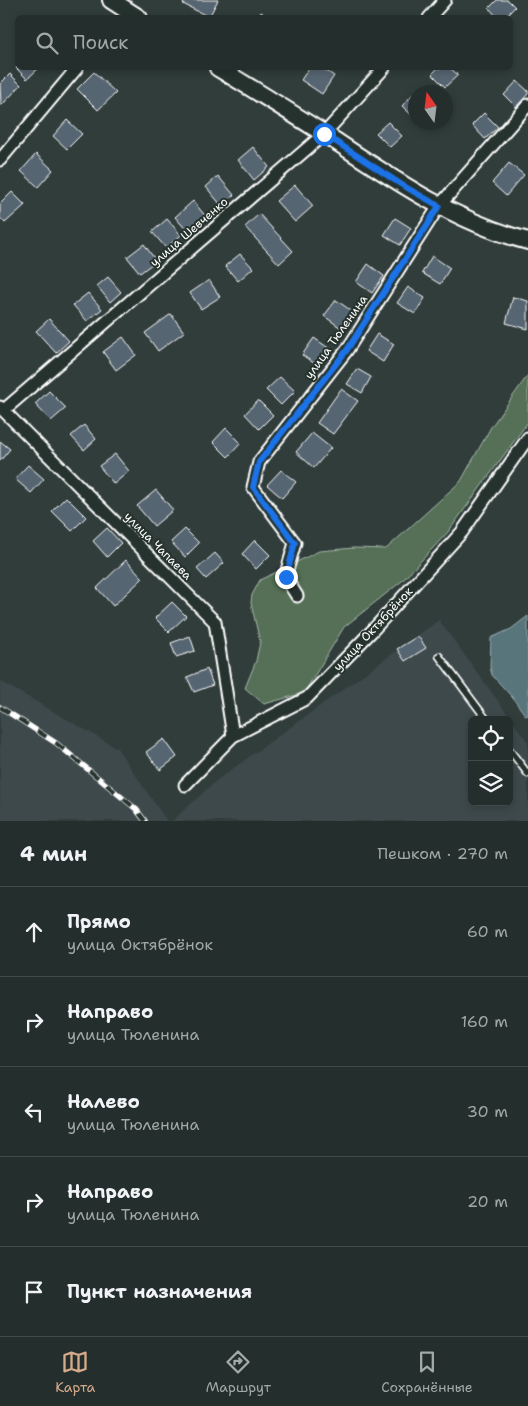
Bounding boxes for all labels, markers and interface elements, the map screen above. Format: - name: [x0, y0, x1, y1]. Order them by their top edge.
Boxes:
- search box: [15, 15, 513, 70]
- icon: search: [33, 29, 61, 57]
- text: Поиск: [73, 30, 128, 55]
- north arrow: [408, 85, 453, 130]
- route start: [313, 123, 336, 146]
- street label: улица Шевченко: [147, 194, 231, 270]
- street label: улица Тюленина: [301, 291, 371, 382]
- street label: улица Чапаева: [121, 509, 196, 584]
- route end: [275, 566, 298, 589]
- street label: улица Октябрёнок: [330, 583, 417, 674]
- map controls: [468, 716, 513, 806]
- button: locate: [468, 716, 513, 761]
- button: layers: [468, 761, 513, 806]
- text: 4 мин: [20, 840, 87, 868]
- text: Пешком · 270 m: [377, 843, 508, 864]
- text: Прямо: [67, 909, 131, 934]
- icon: ahead: [20, 918, 48, 946]
- text: 60 m: [467, 921, 508, 942]
- text: улица Октябрёнок: [67, 934, 213, 955]
- text: Направо: [67, 999, 153, 1024]
- icon: right: [20, 1008, 48, 1036]
- text: 160 m: [461, 1011, 508, 1032]
- text: улица Тюленина: [67, 1024, 199, 1045]
- text: Налево: [67, 1089, 140, 1114]
- icon: left: [20, 1098, 48, 1126]
- text: 30 m: [467, 1101, 508, 1122]
- text: улица Тюленина: [67, 1114, 199, 1135]
- text: Направо: [67, 1179, 153, 1204]
- icon: right: [20, 1188, 48, 1216]
- text: 20 m: [467, 1191, 508, 1212]
- text: улица Тюленина: [67, 1204, 199, 1225]
- icon: arrive: [20, 1278, 48, 1306]
- text: Пункт назначения: [67, 1279, 252, 1304]
- tab: Карта: [55, 1348, 95, 1396]
- tab: Маршрут: [206, 1348, 271, 1396]
- tab: Сохранённые: [381, 1348, 473, 1396]

